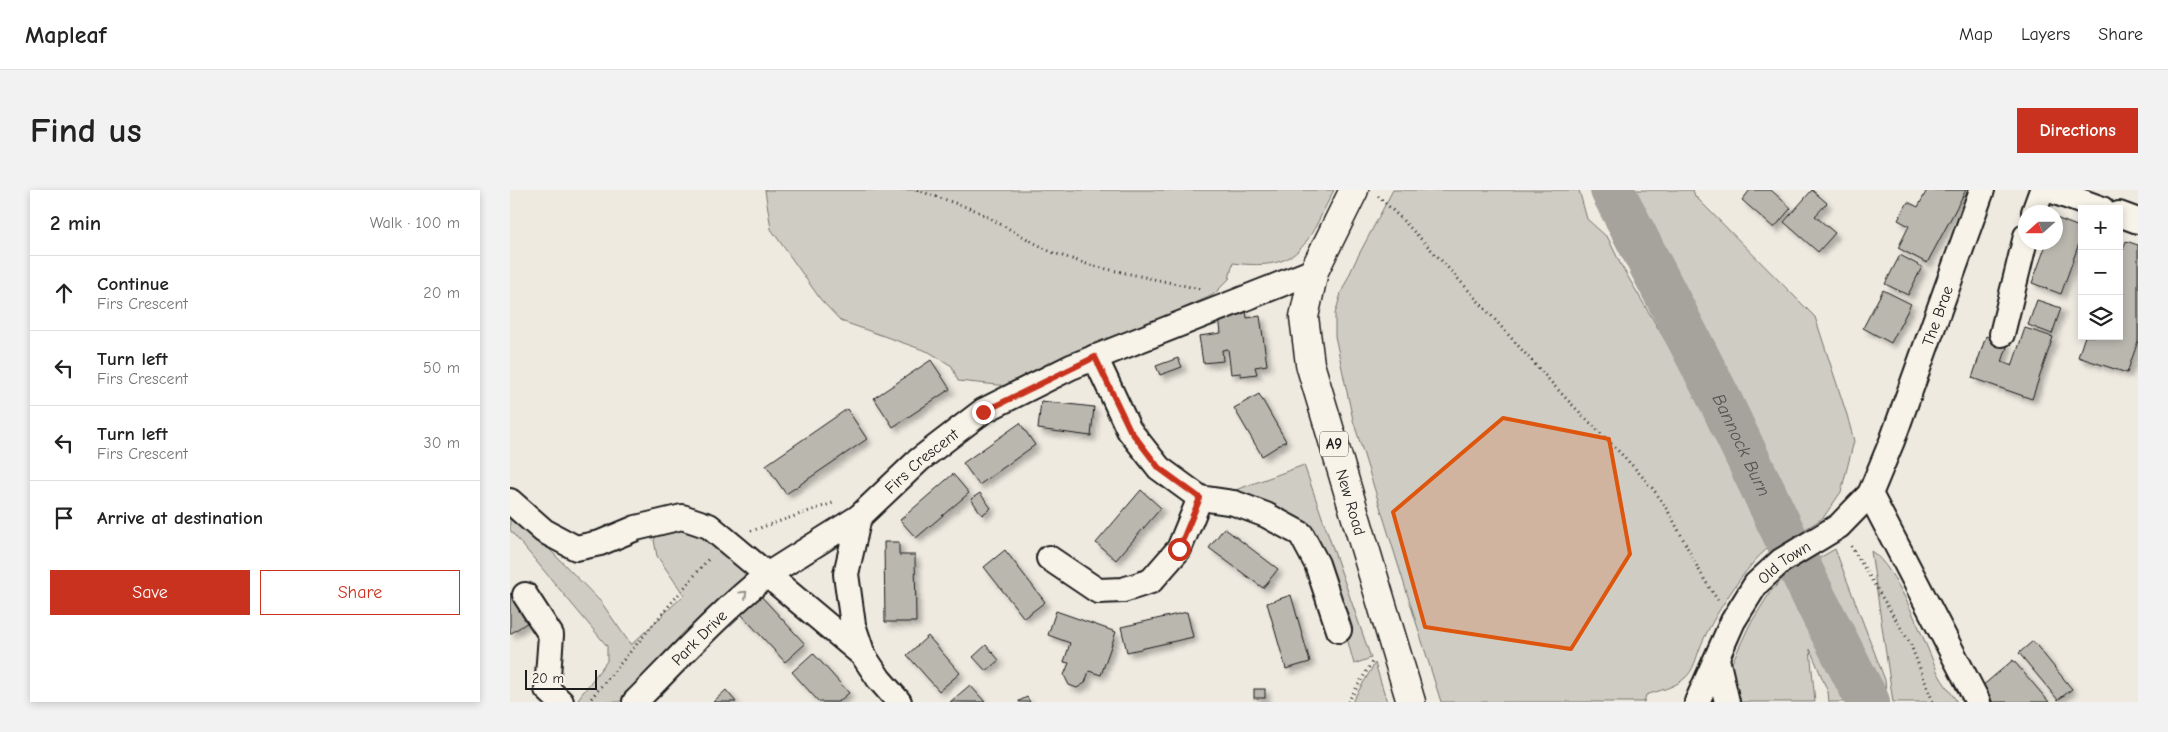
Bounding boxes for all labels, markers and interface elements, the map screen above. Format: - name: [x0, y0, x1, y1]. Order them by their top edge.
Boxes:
- text: Mapleaf: [25, 21, 106, 49]
- text: Map: [1959, 24, 1993, 45]
- text: Layers: [2021, 24, 2070, 45]
- text: Share: [2098, 24, 2143, 45]
- button: Directions: [2017, 108, 2138, 153]
- text: Find us: [30, 110, 142, 151]
- north arrow: [2018, 205, 2063, 250]
- map controls: [2078, 205, 2123, 340]
- button: +: [2078, 205, 2123, 250]
- text: 2 min: [50, 211, 101, 235]
- text: Walk · 100 m: [370, 214, 460, 232]
- button: −: [2078, 250, 2123, 295]
- text: Continue: [97, 273, 169, 295]
- icon: ahead: [50, 279, 78, 307]
- text: 20 m: [423, 284, 460, 302]
- street label: The Brae: [1919, 284, 1957, 349]
- text: Firs Crescent: [97, 295, 188, 313]
- button: layers: [2078, 295, 2123, 340]
- text: Turn left: [97, 348, 168, 370]
- icon: left: [50, 354, 78, 382]
- text: 50 m: [423, 359, 460, 377]
- text: Firs Crescent: [97, 370, 188, 388]
- water label: Bannock Burn: [1708, 390, 1774, 500]
- route end: [972, 401, 995, 424]
- text: Turn left: [97, 423, 168, 445]
- street label: Firs Crescent: [881, 425, 962, 498]
- icon: left: [50, 429, 78, 457]
- road number: A9: [1320, 432, 1348, 456]
- text: 30 m: [424, 434, 460, 452]
- text: Firs Crescent: [97, 445, 188, 463]
- street label: New Road: [1332, 467, 1369, 538]
- icon: arrive: [50, 504, 78, 532]
- text: Arrive at destination: [97, 507, 263, 529]
- street label: Old Town: [1754, 537, 1814, 588]
- route start: [1168, 538, 1191, 561]
- button: Save: [50, 570, 250, 615]
- button: Share: [260, 570, 460, 615]
- one-way arrow: [739, 591, 748, 600]
- street label: Park Drive: [668, 607, 731, 669]
- scale bar: [525, 667, 598, 690]
- text: 20 m: [532, 670, 564, 687]

